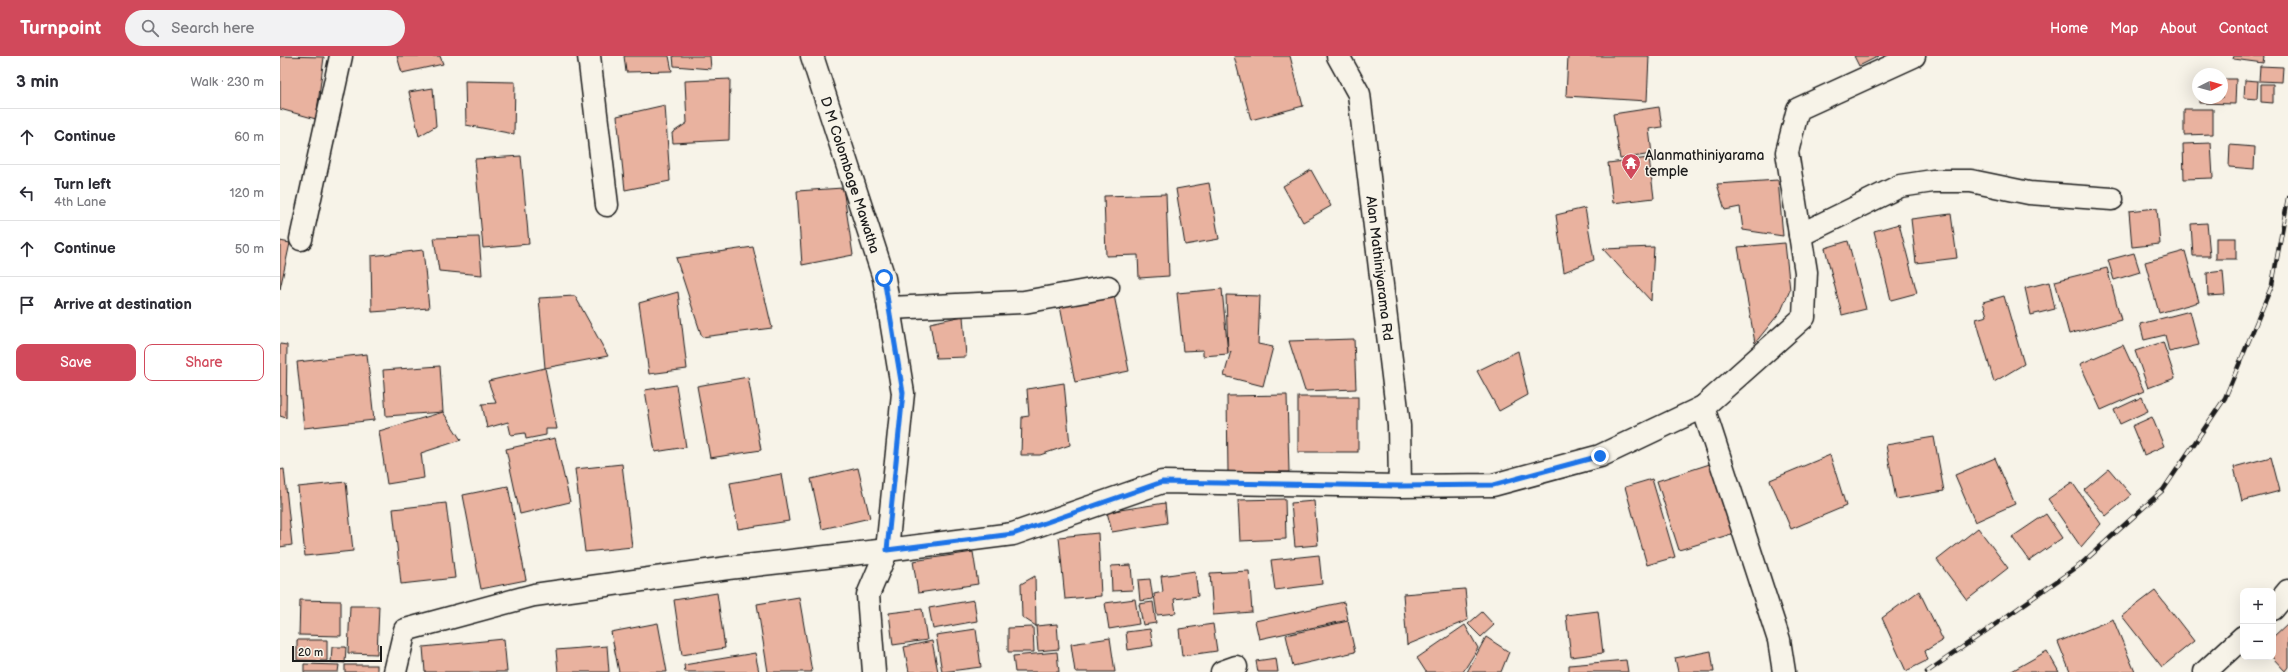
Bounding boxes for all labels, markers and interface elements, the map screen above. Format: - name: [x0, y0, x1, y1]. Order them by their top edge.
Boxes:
- search box: [125, 10, 405, 46]
- text: Turnpoint: [20, 17, 101, 40]
- icon: search: [139, 17, 161, 39]
- text: Search here: [171, 19, 254, 38]
- text: Home: [2050, 20, 2088, 37]
- text: Map: [2110, 20, 2138, 37]
- text: About: [2160, 20, 2197, 37]
- text: Contact: [2219, 20, 2268, 37]
- north arrow: [2192, 68, 2228, 104]
- text: 3 min: [16, 72, 59, 92]
- text: Walk · 230 m: [190, 74, 264, 90]
- street label: D M Colombage Mawatha: [817, 95, 883, 256]
- icon: ahead: [16, 126, 38, 148]
- text: Continue: [54, 127, 116, 146]
- text: 60 m: [234, 129, 264, 145]
- place label: Alanmathiniyarama temple: [1645, 147, 1765, 180]
- temple icon: Alanmathiniyarama temple: [1620, 152, 1642, 180]
- text: Turn left: [54, 175, 111, 194]
- icon: left: [16, 182, 38, 204]
- text: 120 m: [229, 185, 264, 201]
- text: 4th Lane: [54, 194, 106, 210]
- street label: Alan Mathiniyarama Rd: [1362, 195, 1397, 342]
- icon: ahead: [16, 238, 38, 260]
- text: Continue: [54, 239, 116, 258]
- text: 50 m: [235, 241, 264, 257]
- route start: [875, 269, 893, 287]
- icon: arrive: [16, 294, 38, 316]
- text: Arrive at destination: [54, 295, 192, 314]
- button: Save: [16, 344, 136, 381]
- button: Share: [144, 344, 264, 381]
- route end: [1591, 447, 1609, 465]
- map controls: [2240, 588, 2276, 660]
- button: +: [2240, 588, 2276, 624]
- button: −: [2240, 624, 2276, 660]
- scale bar: [292, 644, 382, 663]
- text: 20 m: [298, 646, 323, 659]

